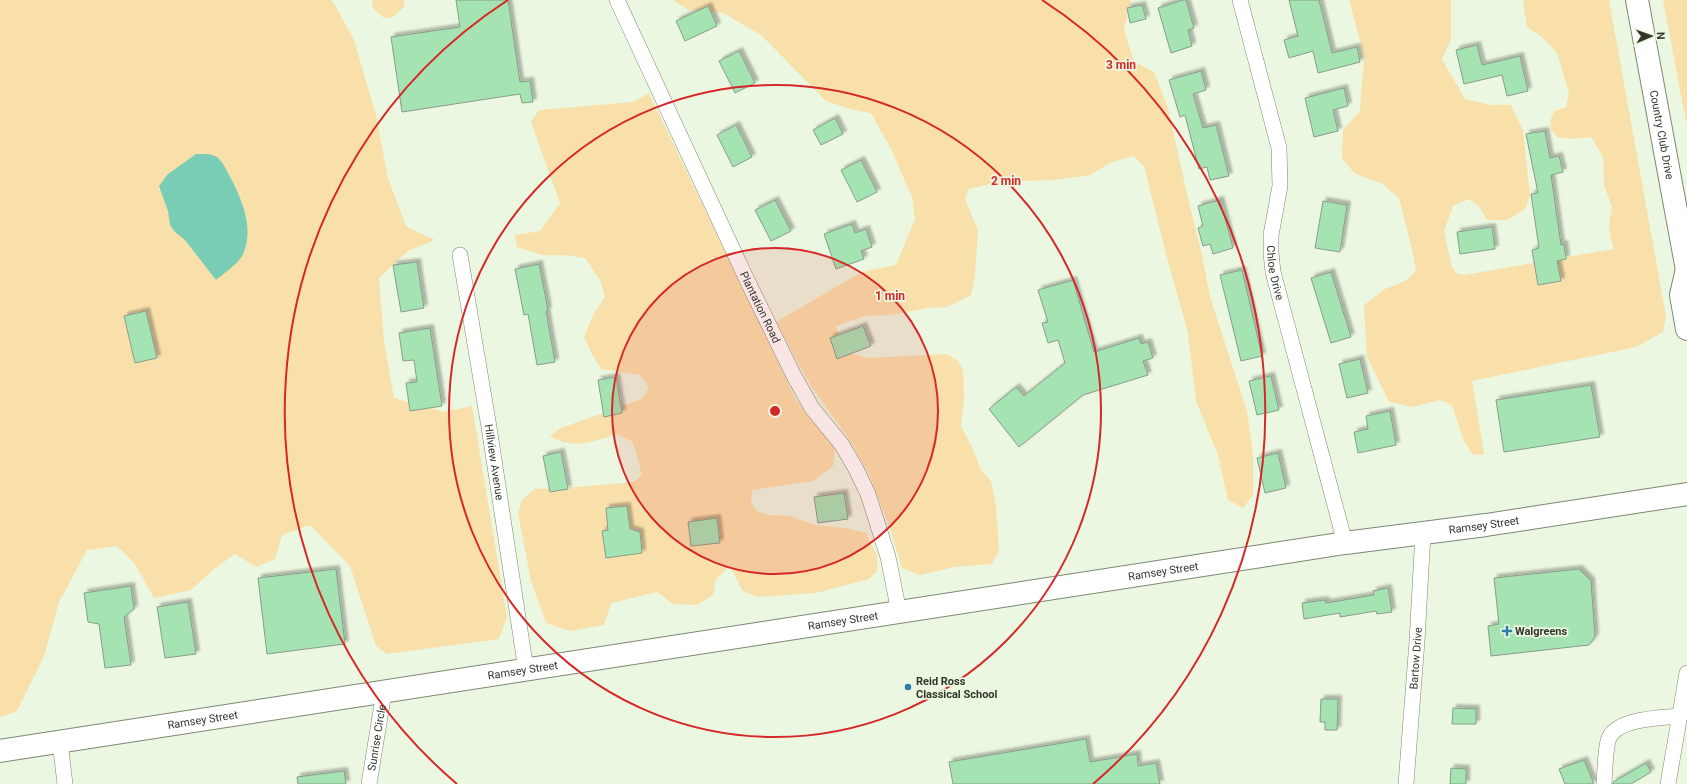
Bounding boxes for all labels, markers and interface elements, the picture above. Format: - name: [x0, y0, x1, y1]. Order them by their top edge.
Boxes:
- north arrow: [1631, 16, 1671, 56]
- text: N: [1654, 32, 1667, 40]
- text: 3 min: [1106, 58, 1136, 72]
- street label: Country Club Drive: [1647, 89, 1676, 181]
- text: 2 min: [991, 174, 1021, 188]
- street label: Chloe Drive: [1264, 245, 1286, 302]
- street label: Plantation Road: [737, 270, 783, 345]
- text: 1 min: [875, 289, 905, 303]
- centre of rings: [768, 404, 782, 418]
- street label: Hillview Avenue: [482, 423, 506, 501]
- street label: Ramsey Street: [1448, 514, 1520, 537]
- street label: Ramsey Street: [1127, 560, 1200, 583]
- street label: Ramsey Street: [807, 609, 879, 633]
- place label: Walgreens: [1515, 625, 1568, 638]
- marker: Walgreens: [1502, 626, 1512, 636]
- street label: Bartow Drive: [1407, 627, 1425, 690]
- street label: Ramsey Street: [487, 659, 559, 682]
- place label: Reid Ross Classical School: [916, 675, 998, 701]
- marker: Reid Ross Classical School: [903, 682, 913, 692]
- street label: Sunrise Circle: [365, 703, 389, 772]
- street label: Ramsey Street: [167, 708, 239, 732]

